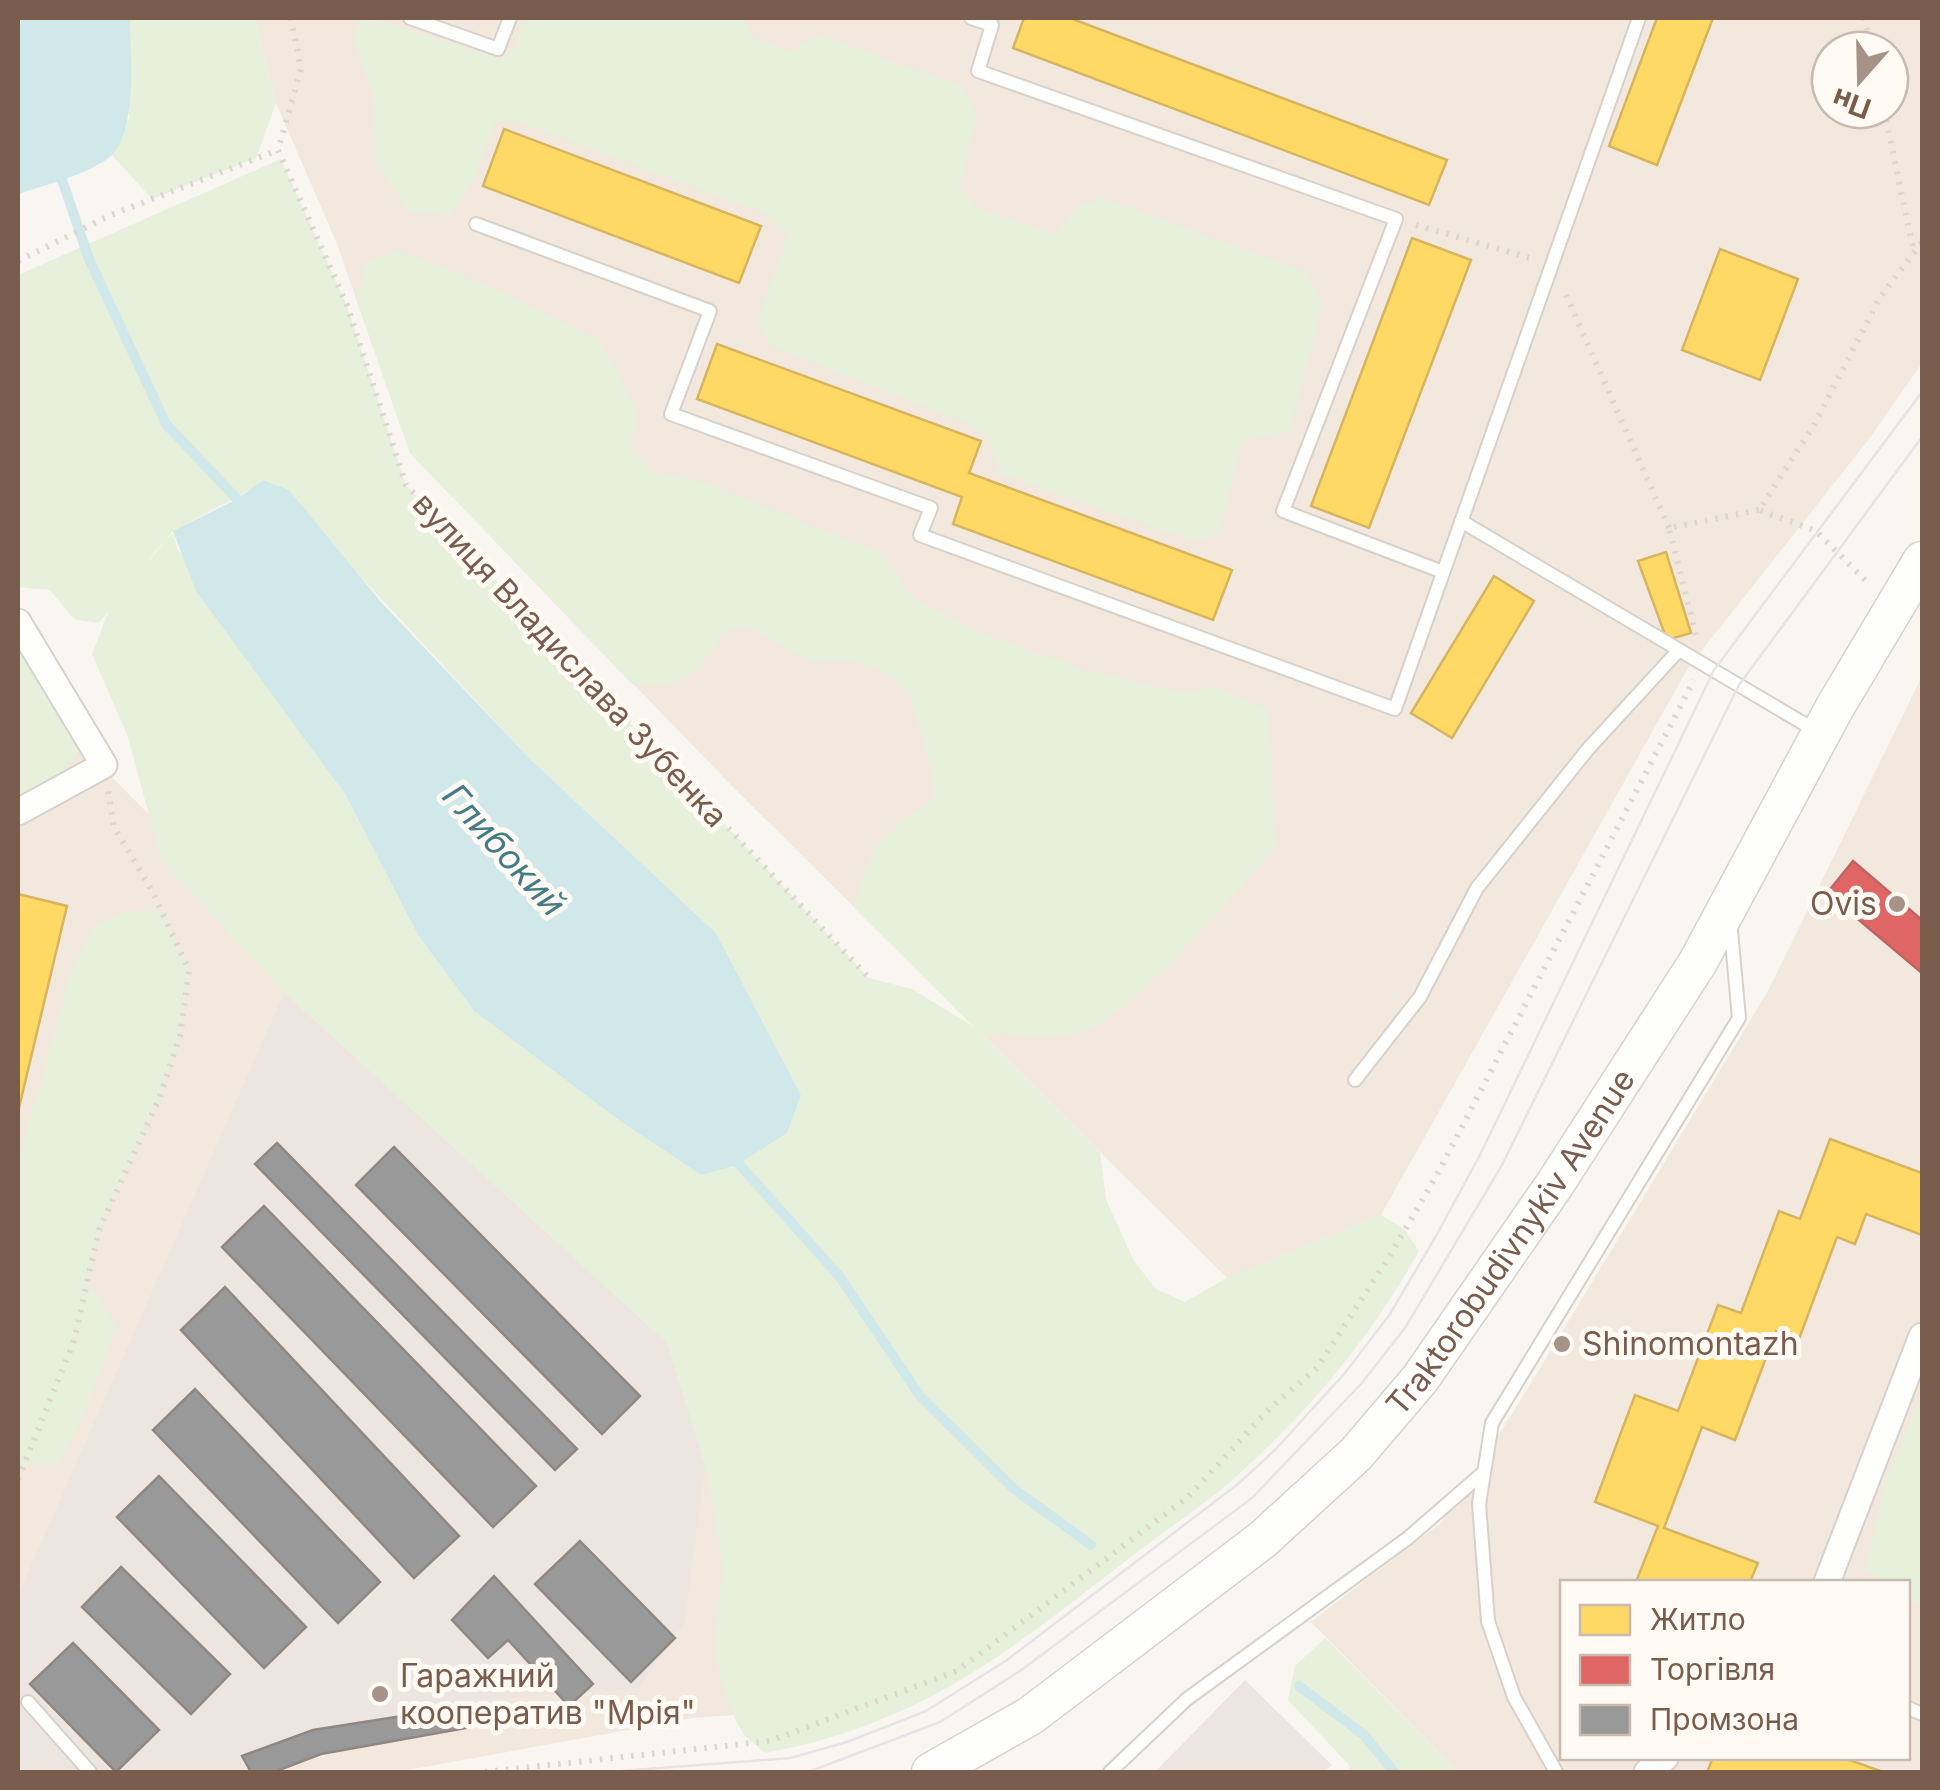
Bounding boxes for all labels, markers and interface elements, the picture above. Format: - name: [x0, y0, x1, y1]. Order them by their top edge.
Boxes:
- north arrow: [1810, 30, 1910, 130]
- text: Пн: [1828, 81, 1875, 126]
- street label: вулиця Владислава Зубенка: [405, 484, 736, 835]
- water label: Глибокий: [435, 775, 575, 924]
- place label: Ovis: [1810, 884, 1877, 923]
- marker: Ovis: [1886, 893, 1908, 915]
- street label: Traktorobudivnykiv Avenue: [1378, 1062, 1643, 1423]
- place label: Shinomontazh: [1582, 1324, 1799, 1363]
- marker: Shinomontazh: [1551, 1333, 1573, 1355]
- legend: [1560, 1580, 1910, 1760]
- text: Житло: [1650, 1601, 1746, 1637]
- text: Торгівля: [1650, 1651, 1775, 1687]
- place label: Гаражний кооператив "Мрія": [400, 1656, 696, 1732]
- marker: Гаражний кооператив "Мрія": [369, 1683, 391, 1705]
- text: Промзона: [1650, 1701, 1799, 1737]

